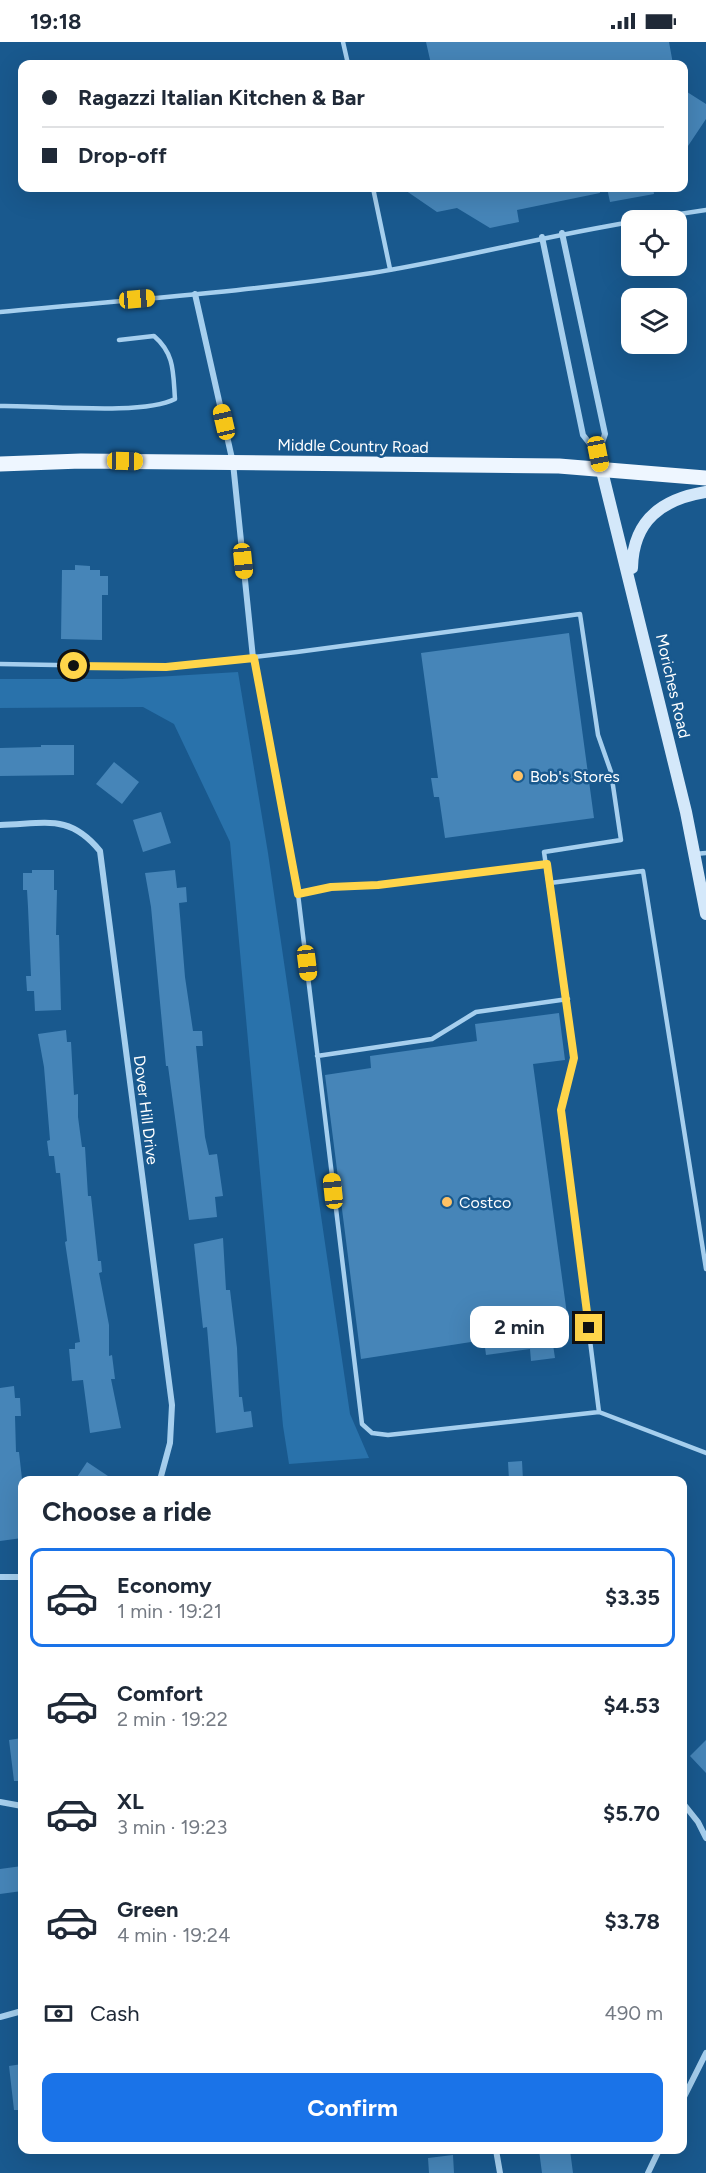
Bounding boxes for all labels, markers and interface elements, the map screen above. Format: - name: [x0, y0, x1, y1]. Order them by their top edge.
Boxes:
- text: 19:18: [30, 8, 81, 35]
- text: Ragazzi Italian Kitchen & Bar: [78, 84, 365, 111]
- text: Drop-off: [78, 142, 167, 169]
- map controls: [621, 210, 687, 354]
- button: locate: [621, 210, 687, 276]
- car: [118, 288, 156, 310]
- button: layers: [621, 288, 687, 354]
- car: [211, 402, 237, 442]
- street label: Middle Country Road: [277, 435, 429, 457]
- car: [586, 435, 610, 473]
- car: [107, 452, 143, 470]
- car: [232, 542, 254, 580]
- street label: Moriches Road: [652, 632, 694, 740]
- route start: [60, 652, 87, 679]
- place label: Bob's Stores: [530, 767, 620, 786]
- marker: Bob's Stores: [511, 769, 525, 783]
- car: [296, 944, 318, 982]
- street label: Dover Hill Drive: [130, 1054, 162, 1166]
- car: [322, 1172, 344, 1210]
- place label: Costco: [459, 1193, 511, 1212]
- marker: Costco: [440, 1195, 454, 1209]
- callout: 2 min: [469, 1307, 568, 1349]
- route end: [575, 1314, 602, 1341]
- text: 2 min: [494, 1315, 545, 1339]
- text: Choose a ride: [42, 1495, 211, 1528]
- icon: car: [45, 1571, 99, 1625]
- text: Economy: [117, 1572, 212, 1599]
- text: $3.35: [605, 1584, 660, 1611]
- text: 1 min · 19:21: [117, 1599, 222, 1623]
- icon: car: [45, 1679, 99, 1733]
- text: Comfort: [117, 1680, 203, 1707]
- text: $4.53: [603, 1692, 660, 1719]
- text: 2 min · 19:22: [117, 1707, 228, 1731]
- icon: car: [45, 1787, 99, 1841]
- text: XL: [117, 1788, 144, 1815]
- text: $5.70: [603, 1800, 660, 1827]
- text: 3 min · 19:23: [117, 1815, 227, 1839]
- icon: car: [45, 1895, 99, 1949]
- text: Green: [117, 1896, 179, 1923]
- text: $3.78: [604, 1908, 660, 1935]
- text: 4 min · 19:24: [117, 1923, 230, 1947]
- icon: cash: [42, 1997, 75, 2030]
- text: Cash: [90, 2000, 140, 2027]
- text: 490 m: [604, 2001, 663, 2025]
- button: Confirm: [42, 2073, 663, 2142]

